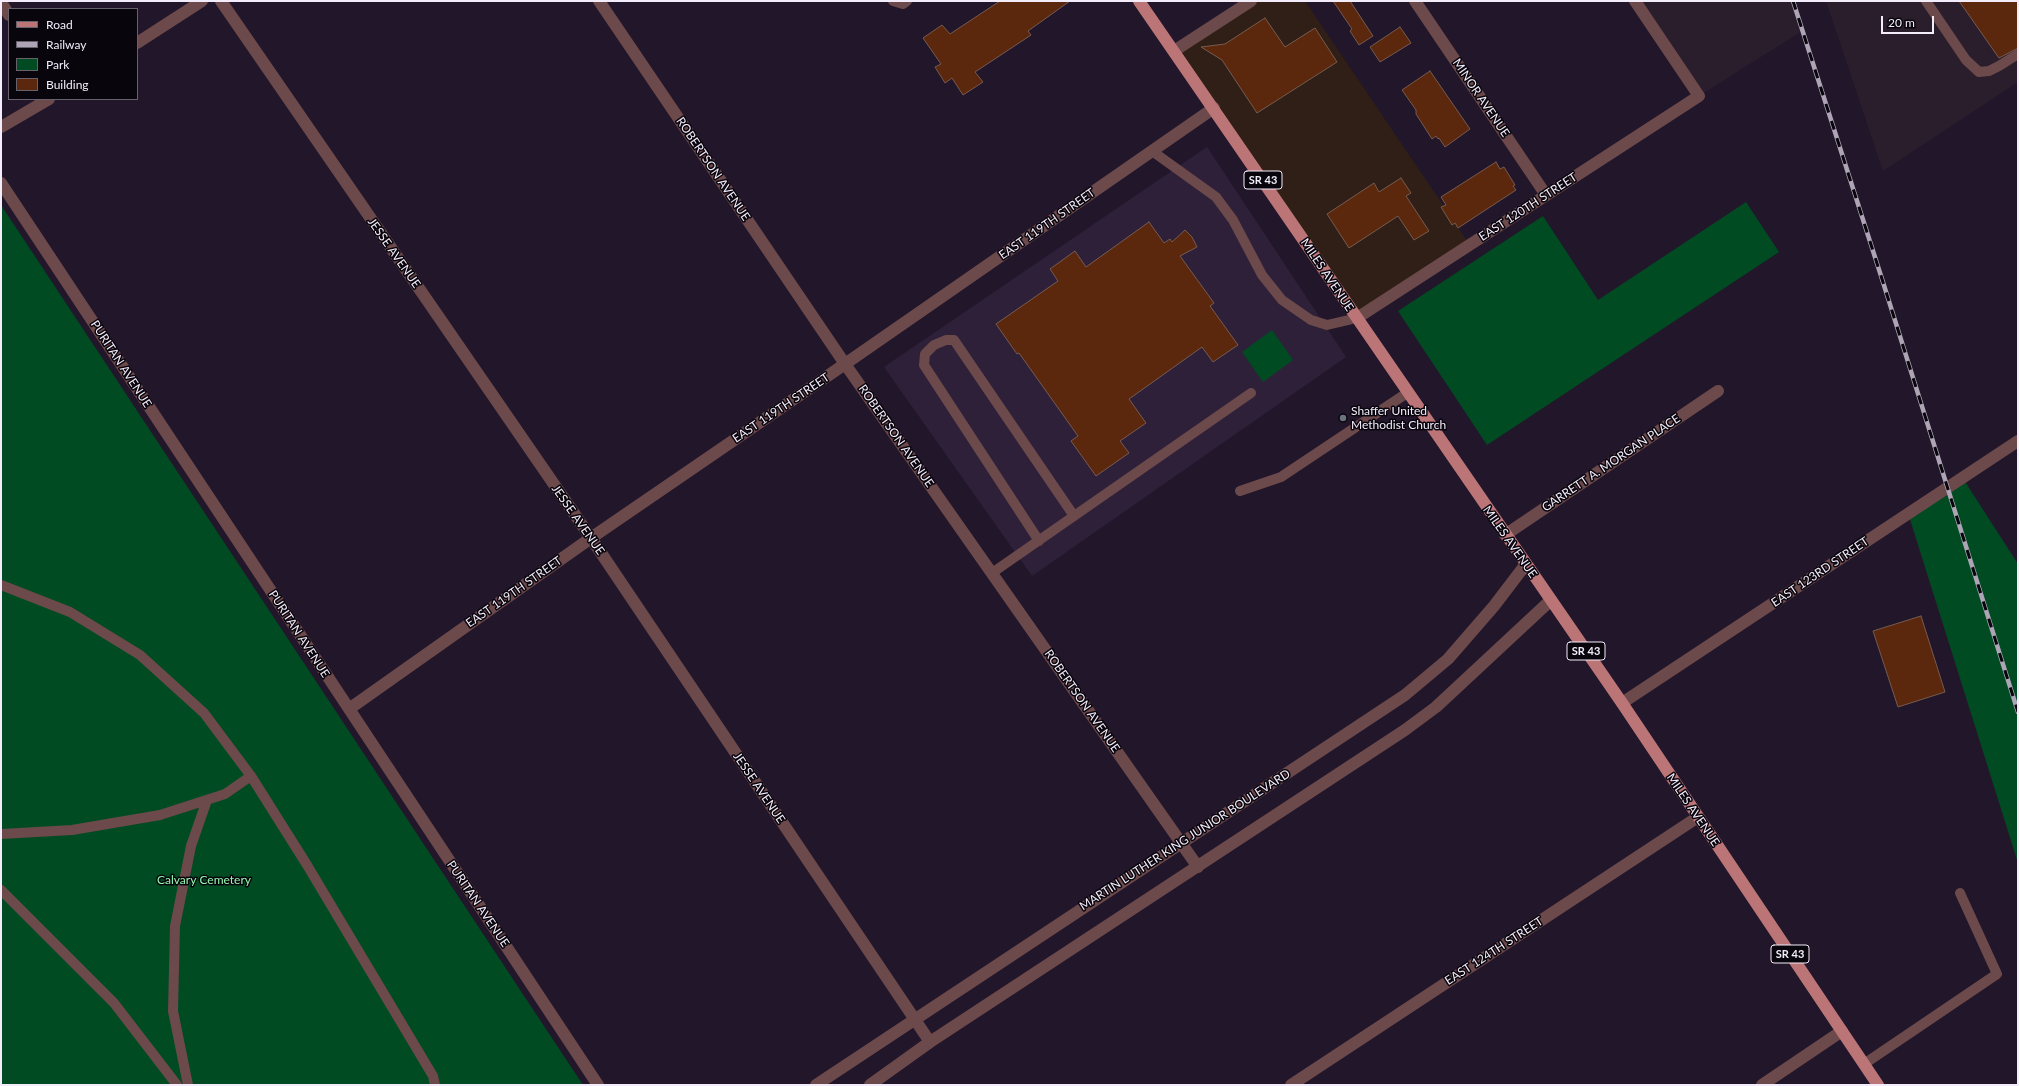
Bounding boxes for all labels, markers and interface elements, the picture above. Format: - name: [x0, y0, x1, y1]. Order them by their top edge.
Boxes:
- legend: [8, 8, 138, 100]
- scale bar: [1883, 8, 1936, 34]
- text: 20 m: [1888, 15, 1915, 30]
- text: Road: [46, 17, 73, 32]
- text: Railway: [46, 37, 86, 52]
- street label: MINOR AVENUE: [1450, 56, 1512, 140]
- text: Park: [46, 57, 69, 72]
- text: Building: [46, 77, 89, 92]
- street label: ROBERTSON AVENUE: [673, 114, 753, 224]
- street label: EAST 120TH STREET: [1476, 170, 1580, 244]
- road number: SR 43: [1244, 171, 1282, 189]
- street label: EAST 119TH STREET: [996, 185, 1098, 263]
- street label: JESSE AVENUE: [364, 215, 424, 291]
- street label: MILES AVENUE: [1297, 236, 1357, 314]
- street label: PURITAN AVENUE: [87, 318, 155, 410]
- street label: EAST 119TH STREET: [730, 370, 832, 446]
- street label: ROBERTSON AVENUE: [855, 382, 937, 490]
- place label: Shaffer United Methodist Church: [1351, 404, 1446, 432]
- street label: GARRETT A. MORGAN PLACE: [1539, 411, 1683, 515]
- marker: Shaffer United Methodist Church: [1338, 413, 1348, 423]
- street label: JESSE AVENUE: [548, 482, 608, 558]
- street label: MILES AVENUE: [1480, 503, 1540, 581]
- street label: EAST 123RD STREET: [1769, 534, 1871, 610]
- street label: EAST 119TH STREET: [463, 553, 565, 631]
- street label: PURITAN AVENUE: [265, 588, 333, 680]
- road number: SR 43: [1567, 642, 1605, 660]
- street label: ROBERTSON AVENUE: [1041, 647, 1123, 755]
- street label: JESSE AVENUE: [730, 750, 788, 826]
- street label: MARTIN LUTHER KING JUNIOR BOULEVARD: [1077, 766, 1293, 914]
- street label: MILES AVENUE: [1663, 771, 1723, 849]
- street label: PURITAN AVENUE: [444, 858, 512, 950]
- park label: Calvary Cemetery: [157, 873, 251, 887]
- street label: EAST 124TH STREET: [1442, 914, 1546, 988]
- road number: SR 43: [1771, 945, 1809, 963]

